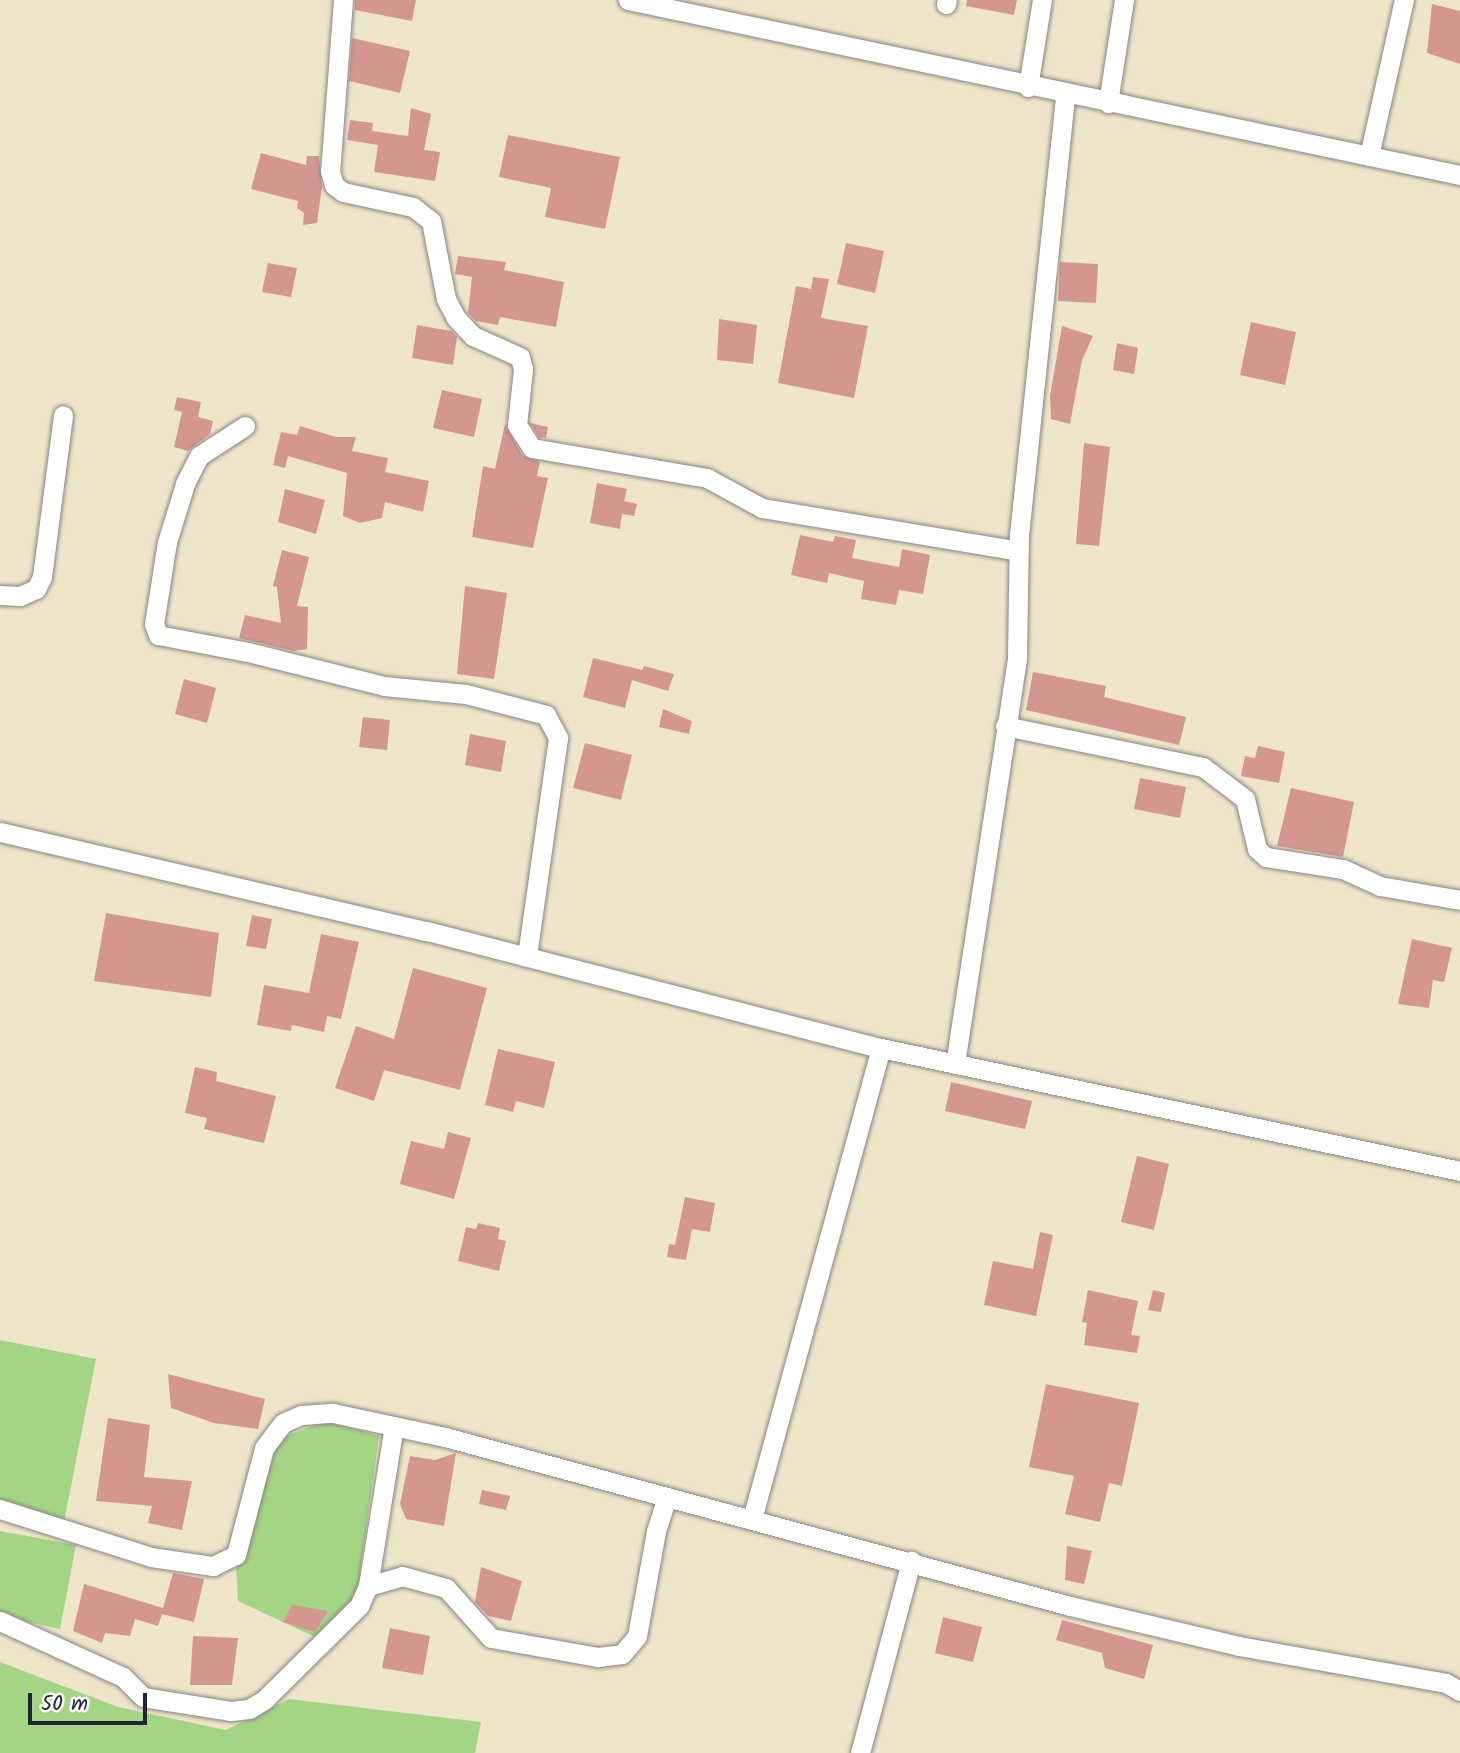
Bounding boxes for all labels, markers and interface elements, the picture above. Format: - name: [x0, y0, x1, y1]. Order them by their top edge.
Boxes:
- scale bar: [32, 1680, 150, 1724]
- text: 50 m: [41, 1688, 88, 1721]

